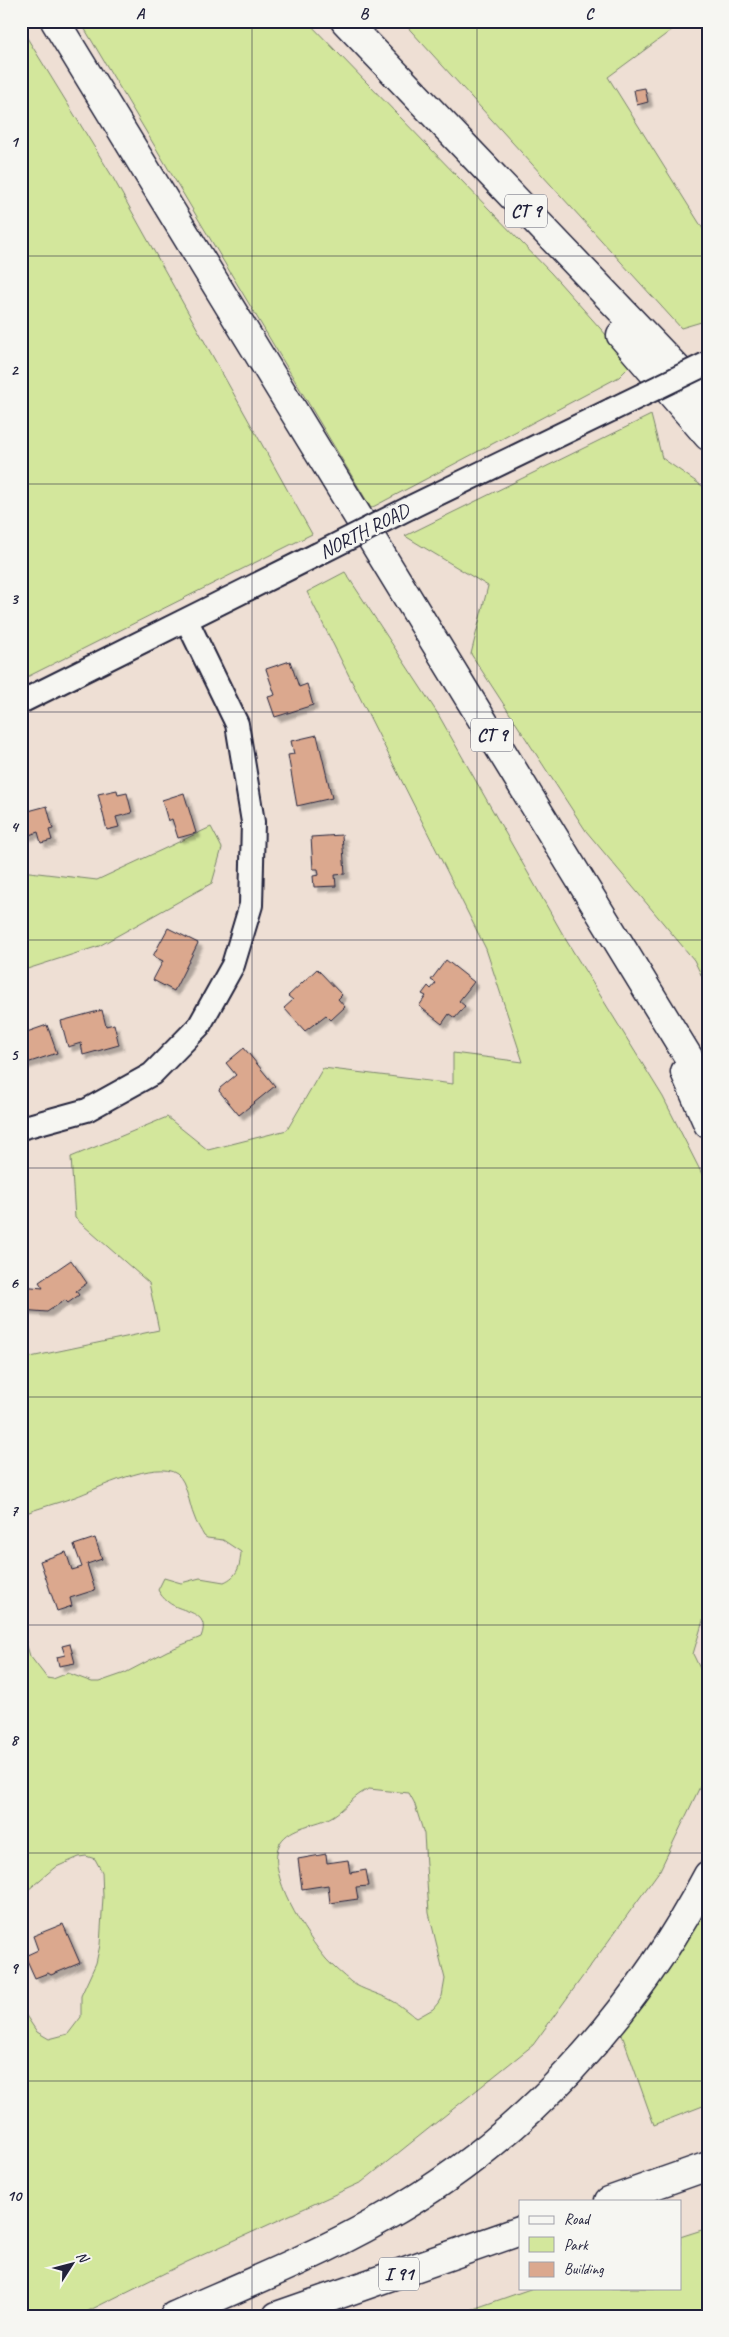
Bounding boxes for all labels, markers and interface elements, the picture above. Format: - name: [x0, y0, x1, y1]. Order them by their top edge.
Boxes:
- text: A: [136, 4, 146, 24]
- text: B: [360, 4, 370, 24]
- text: C: [585, 4, 595, 24]
- text: 1: [10, 132, 19, 152]
- road number: CT 9: [505, 195, 547, 228]
- text: 2: [10, 360, 19, 380]
- street label: NORTH ROAD: [315, 497, 415, 564]
- text: 3: [10, 589, 19, 609]
- road number: CT 9: [471, 718, 513, 752]
- text: 4: [10, 817, 19, 837]
- text: 5: [11, 1045, 20, 1065]
- text: 6: [10, 1273, 19, 1293]
- text: 7: [10, 1501, 19, 1521]
- text: 8: [10, 1730, 19, 1750]
- text: 9: [10, 1958, 19, 1978]
- text: 10: [7, 2186, 23, 2206]
- legend: [519, 2200, 682, 2290]
- text: Road: [564, 2210, 591, 2229]
- text: Park: [564, 2236, 589, 2255]
- north arrow: [48, 2240, 98, 2290]
- text: N: [73, 2248, 93, 2267]
- road number: I 91: [379, 2258, 419, 2290]
- text: Building: [564, 2260, 604, 2279]

